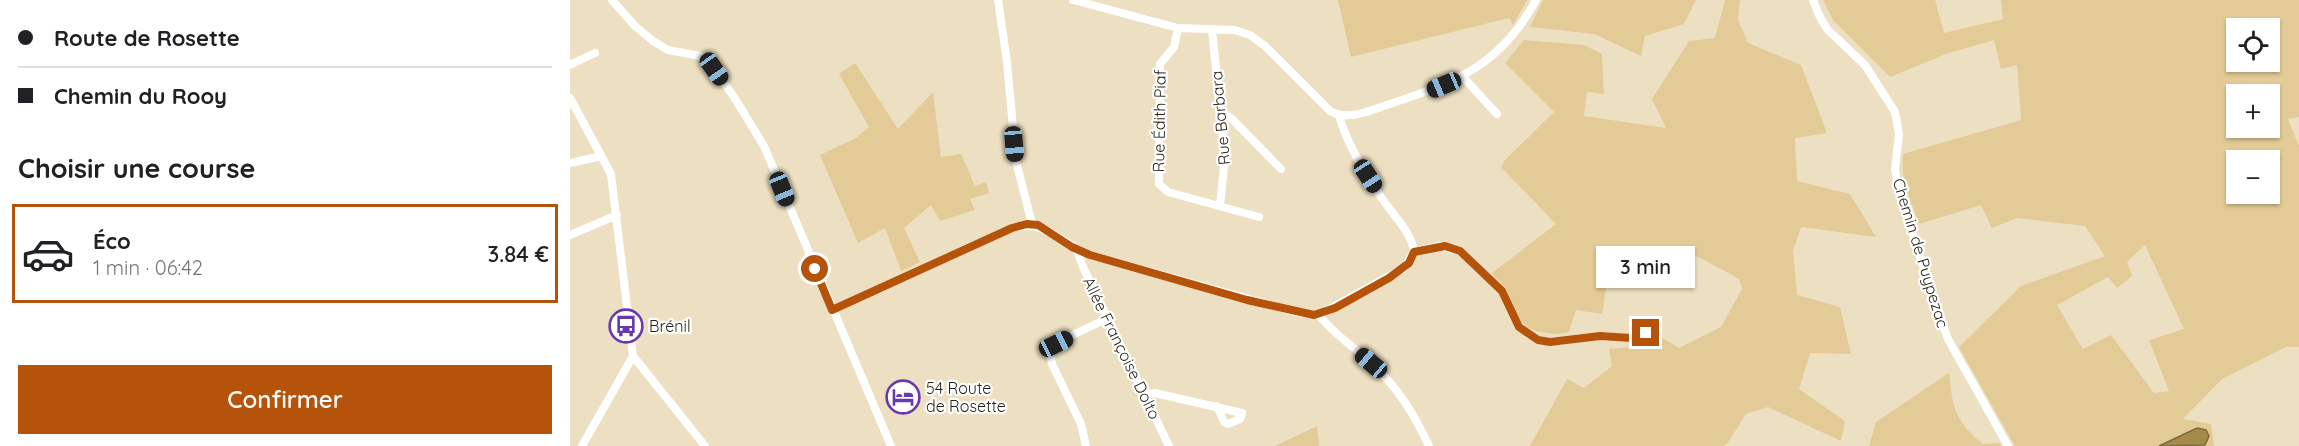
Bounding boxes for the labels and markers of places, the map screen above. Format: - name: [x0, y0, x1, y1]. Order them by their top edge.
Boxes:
- bus stop icon: Brénil: [608, 308, 644, 344]
- place label: Brénil: [649, 316, 691, 336]
- place label: 54 Route de Rosette: [926, 378, 1006, 416]
- hotel icon: 54 Route de Rosette: [885, 379, 921, 415]

